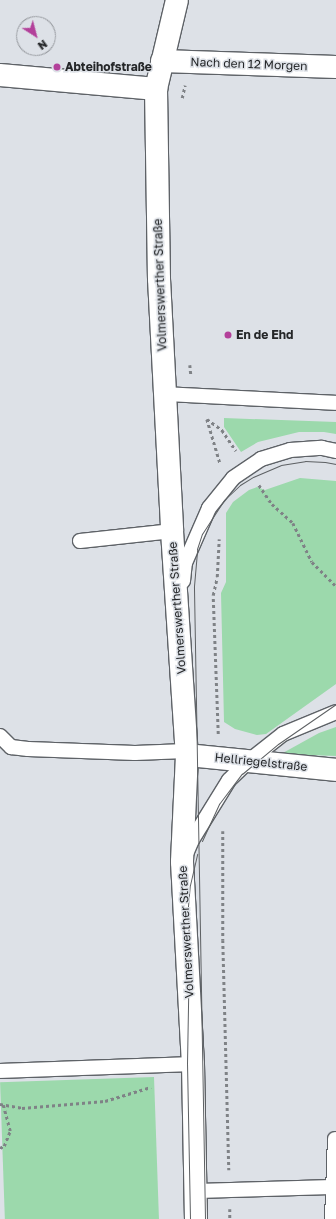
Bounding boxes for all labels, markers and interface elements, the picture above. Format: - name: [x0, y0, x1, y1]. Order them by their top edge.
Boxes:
- north arrow: [16, 16, 56, 56]
- text: N: [36, 38, 50, 53]
- street label: Nach den 12 Morgen: [190, 55, 308, 73]
- place label: Abteihofstraße: [65, 60, 152, 74]
- marker: Abteihofstraße: [52, 62, 62, 72]
- street label: Volmerswerther Straße: [150, 218, 170, 352]
- place label: En de Ehd: [236, 328, 293, 342]
- marker: En de Ehd: [223, 330, 233, 340]
- street label: Volmerswerther Straße: [165, 541, 189, 675]
- street label: Hellriegelstraße: [214, 750, 308, 774]
- street label: Volmerswerther Straße: [175, 865, 197, 999]

